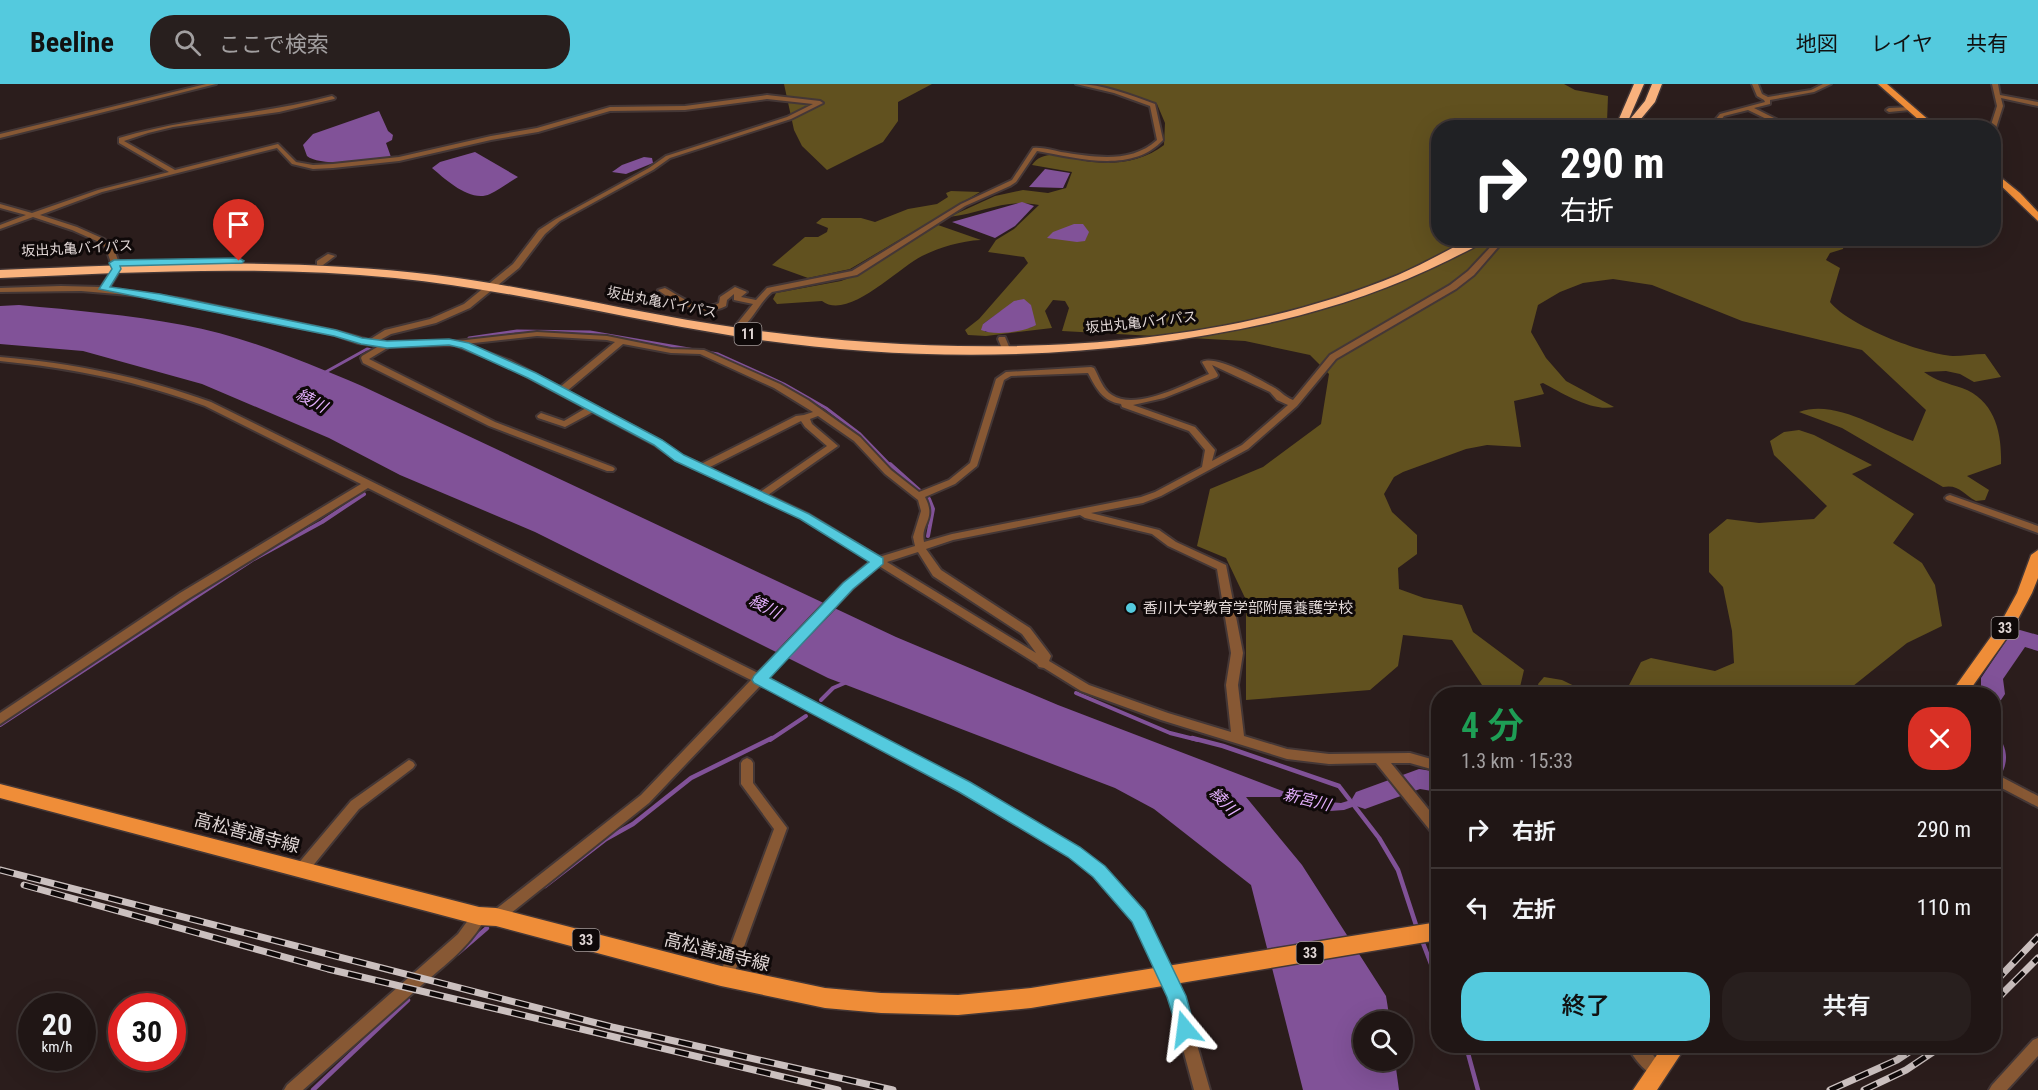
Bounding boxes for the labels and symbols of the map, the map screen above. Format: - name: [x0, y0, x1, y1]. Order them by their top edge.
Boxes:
- pin: [213, 199, 264, 261]
- street label: 坂出丸亀バイパス: [21, 237, 133, 259]
- street label: 坂出丸亀バイパス: [606, 283, 718, 321]
- street label: 坂出丸亀バイパス: [1085, 308, 1197, 336]
- road number: 11: [734, 323, 762, 345]
- water label: 綾川: [293, 384, 332, 417]
- water label: 綾川: [746, 591, 785, 623]
- place label: 香川大学教育学部附属養護学校: [1143, 599, 1353, 617]
- marker: 香川大学教育学部附属養護学校: [1124, 601, 1138, 615]
- road number: 33: [1992, 617, 2018, 639]
- water label: 綾川: [1206, 783, 1243, 821]
- water label: 新宮川: [1281, 784, 1334, 815]
- street label: 高松善通寺線: [192, 808, 302, 857]
- street label: 高松善通寺線: [662, 928, 772, 975]
- road number: 33: [572, 929, 600, 951]
- road number: 33: [1296, 942, 1324, 964]
- speed limit sign: 30: [108, 993, 186, 1071]
- position arrow: [1153, 997, 1217, 1061]

